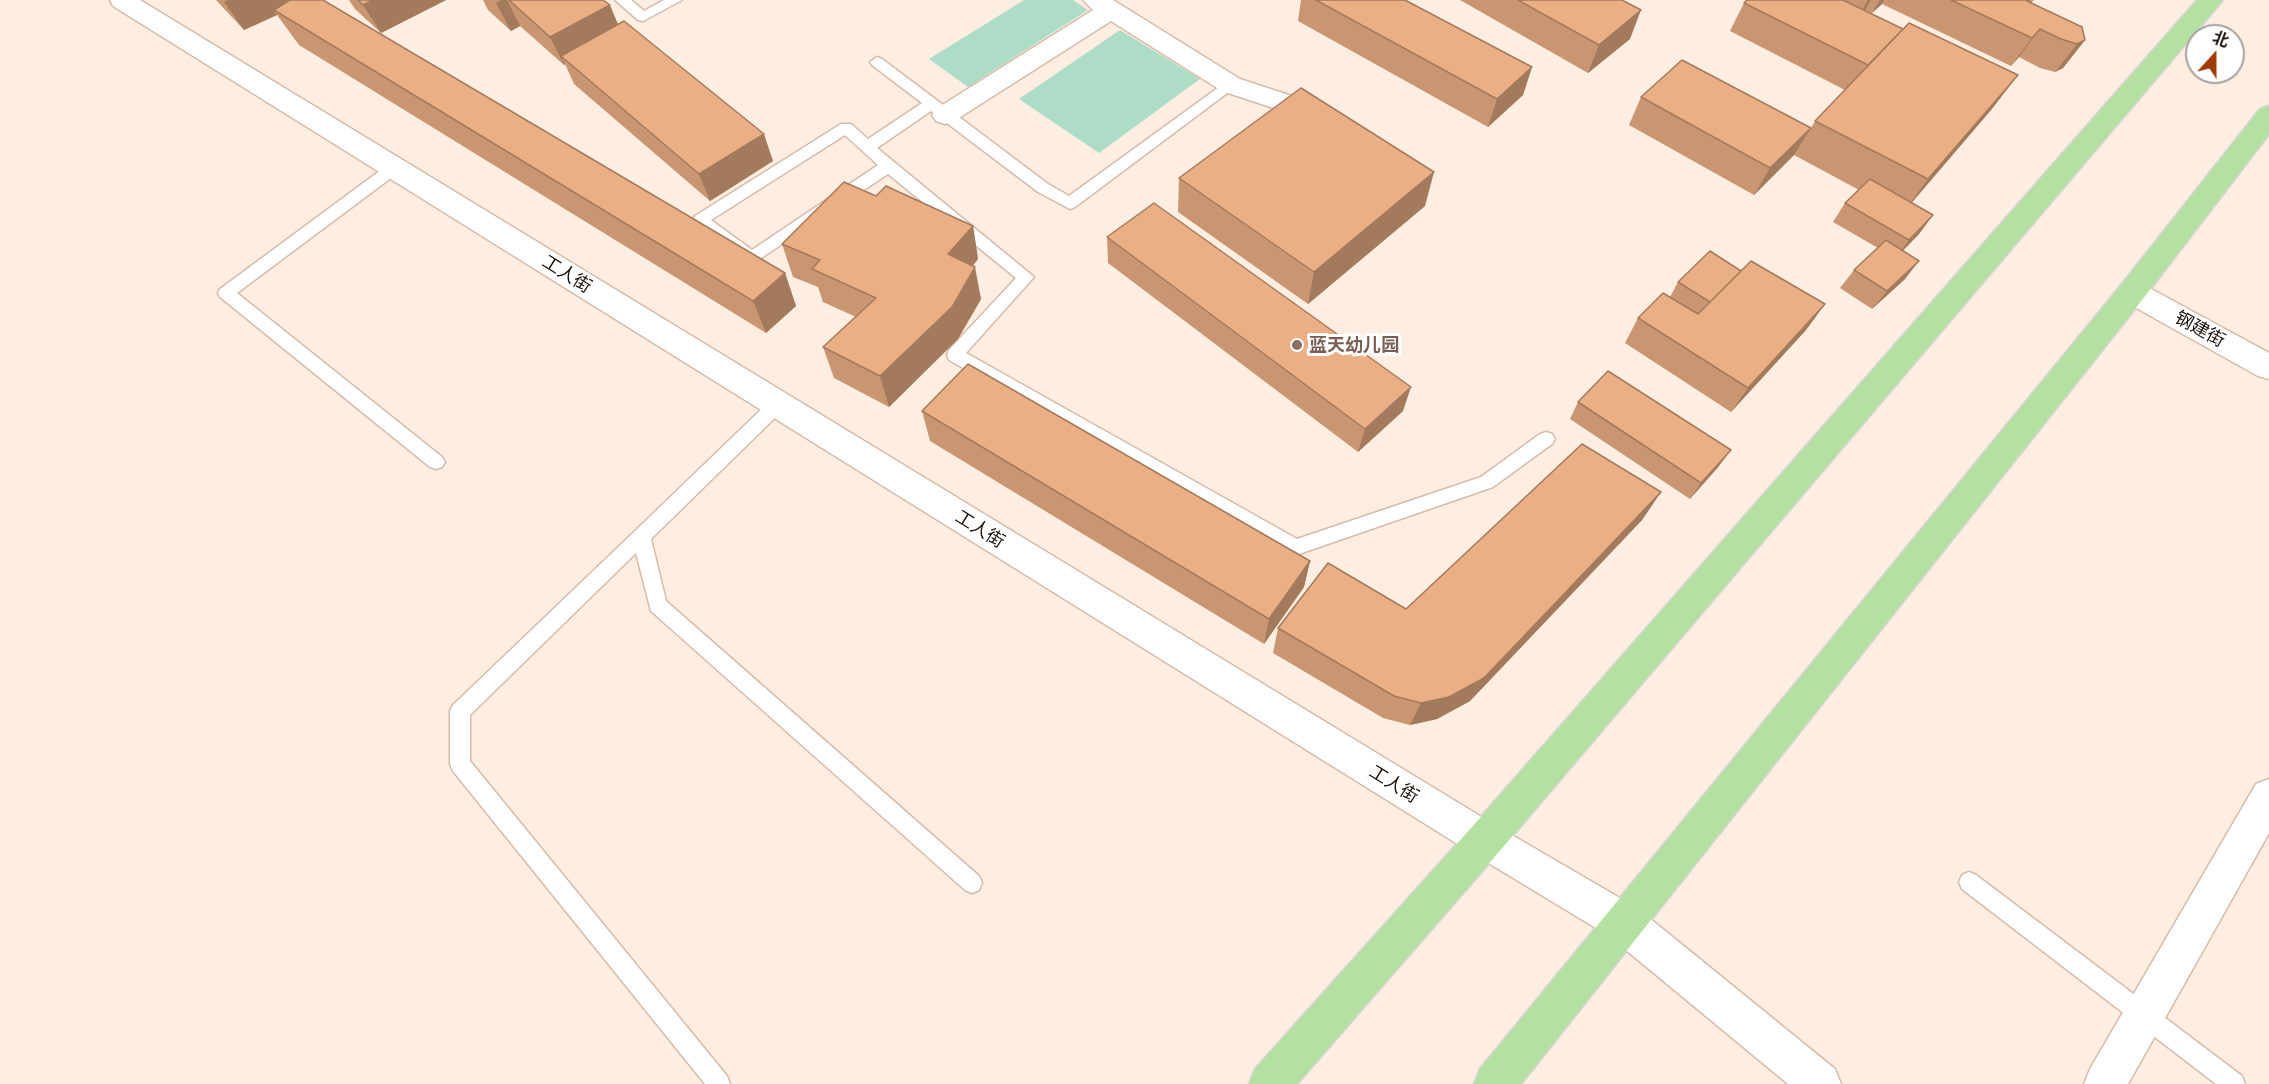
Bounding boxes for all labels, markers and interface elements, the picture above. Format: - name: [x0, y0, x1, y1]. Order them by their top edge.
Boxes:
- north arrow: [2185, 24, 2245, 84]
- text: 北: [2210, 27, 2232, 50]
- street label: 工人街: [538, 251, 596, 297]
- street label: 钢建街: [2171, 306, 2229, 352]
- place label: 蓝天幼儿园: [1309, 334, 1399, 356]
- marker: 蓝天幼儿园: [1290, 338, 1304, 352]
- street label: 工人街: [951, 506, 1009, 552]
- street label: 工人街: [1365, 761, 1423, 807]

